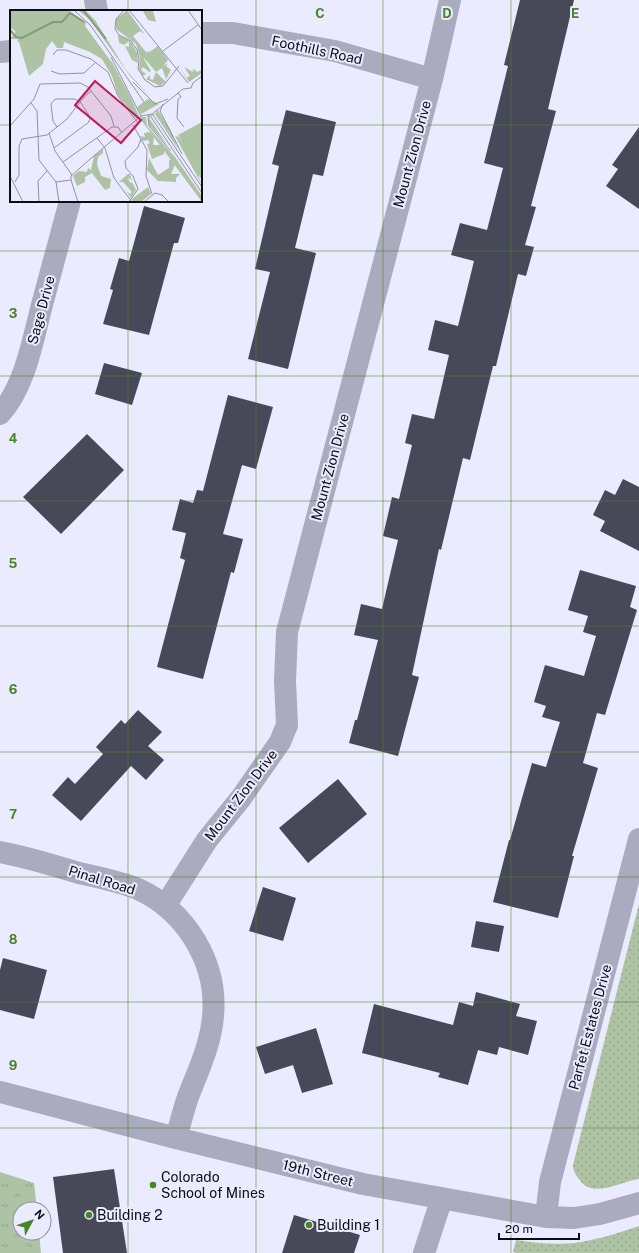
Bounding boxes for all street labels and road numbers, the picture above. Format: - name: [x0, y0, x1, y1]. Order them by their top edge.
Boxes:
- street label: Foothills Road: [270, 33, 364, 67]
- street label: Mount Zion Drive: [390, 99, 434, 209]
- street label: Sage Drive: [24, 274, 58, 346]
- street label: Mount Zion Drive: [308, 412, 352, 522]
- street label: Mount Zion Drive: [201, 746, 281, 844]
- street label: Pinal Road: [67, 862, 137, 898]
- street label: Parfet Estates Drive: [566, 962, 614, 1092]
- street label: 19th Street: [281, 1156, 355, 1190]

